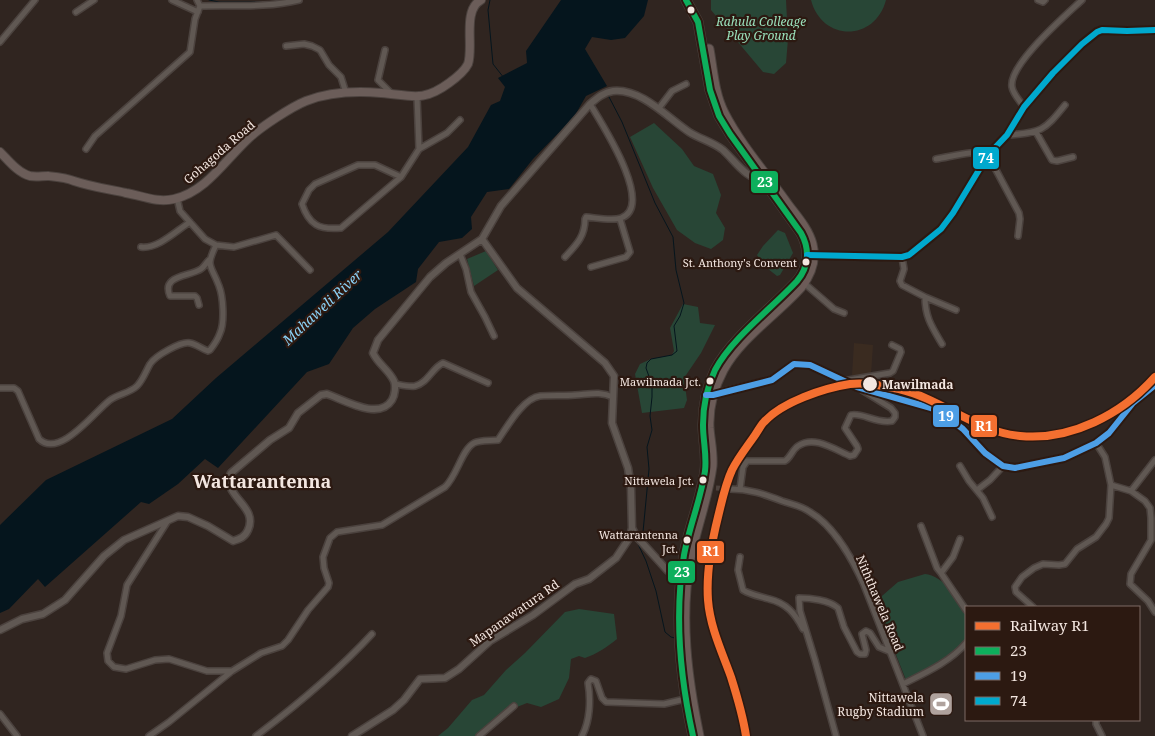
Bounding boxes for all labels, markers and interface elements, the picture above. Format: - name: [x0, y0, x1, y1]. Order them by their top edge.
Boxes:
- unlabelled marker: [686, 5, 696, 15]
- park label: Rahula Colleage Play Ground: [715, 13, 806, 44]
- street label: Gohagoda Road: [180, 116, 259, 188]
- line badge: 74: [972, 146, 1000, 170]
- text: 74: [978, 148, 994, 167]
- line badge: 23: [750, 170, 779, 194]
- text: 23: [757, 172, 773, 191]
- place label: St. Anthony's Convent: [683, 255, 797, 270]
- marker: St. Anthony's Convent: [801, 257, 811, 267]
- water label: Mahaweli River: [277, 265, 366, 350]
- place label: Mawilmada Jct.: [620, 374, 701, 389]
- marker: Mawilmada: [861, 375, 879, 393]
- marker: Mawilmada Jct.: [705, 376, 715, 386]
- place label: Mawilmada: [882, 376, 953, 393]
- line badge: 19: [932, 404, 960, 428]
- text: 19: [938, 406, 954, 425]
- line badge: R1: [970, 414, 998, 438]
- text: R1: [975, 416, 993, 435]
- district label: Wattarantenna: [193, 469, 331, 493]
- place label: Nittawela Jct.: [624, 473, 694, 488]
- marker: Nittawela Jct.: [698, 475, 708, 485]
- place label: Wattarantenna Jct.: [599, 527, 678, 556]
- marker: Wattarantenna Jct.: [682, 535, 692, 545]
- line badge: R1: [696, 540, 725, 564]
- text: R1: [702, 541, 720, 560]
- street label: Niththawela Road: [852, 552, 908, 654]
- line badge: 23: [667, 560, 696, 584]
- text: 23: [674, 562, 690, 581]
- street label: Mapanawatura Rd: [466, 575, 563, 650]
- legend: [965, 606, 1140, 721]
- text: Railway R1: [1010, 615, 1089, 635]
- text: 23: [1010, 640, 1027, 660]
- text: 19: [1010, 665, 1027, 685]
- place label: Nittawela Rugby Stadium: [837, 689, 924, 720]
- text: 74: [1010, 690, 1027, 710]
- sports icon: Nittawela Rugby Stadium: [928, 691, 954, 717]

